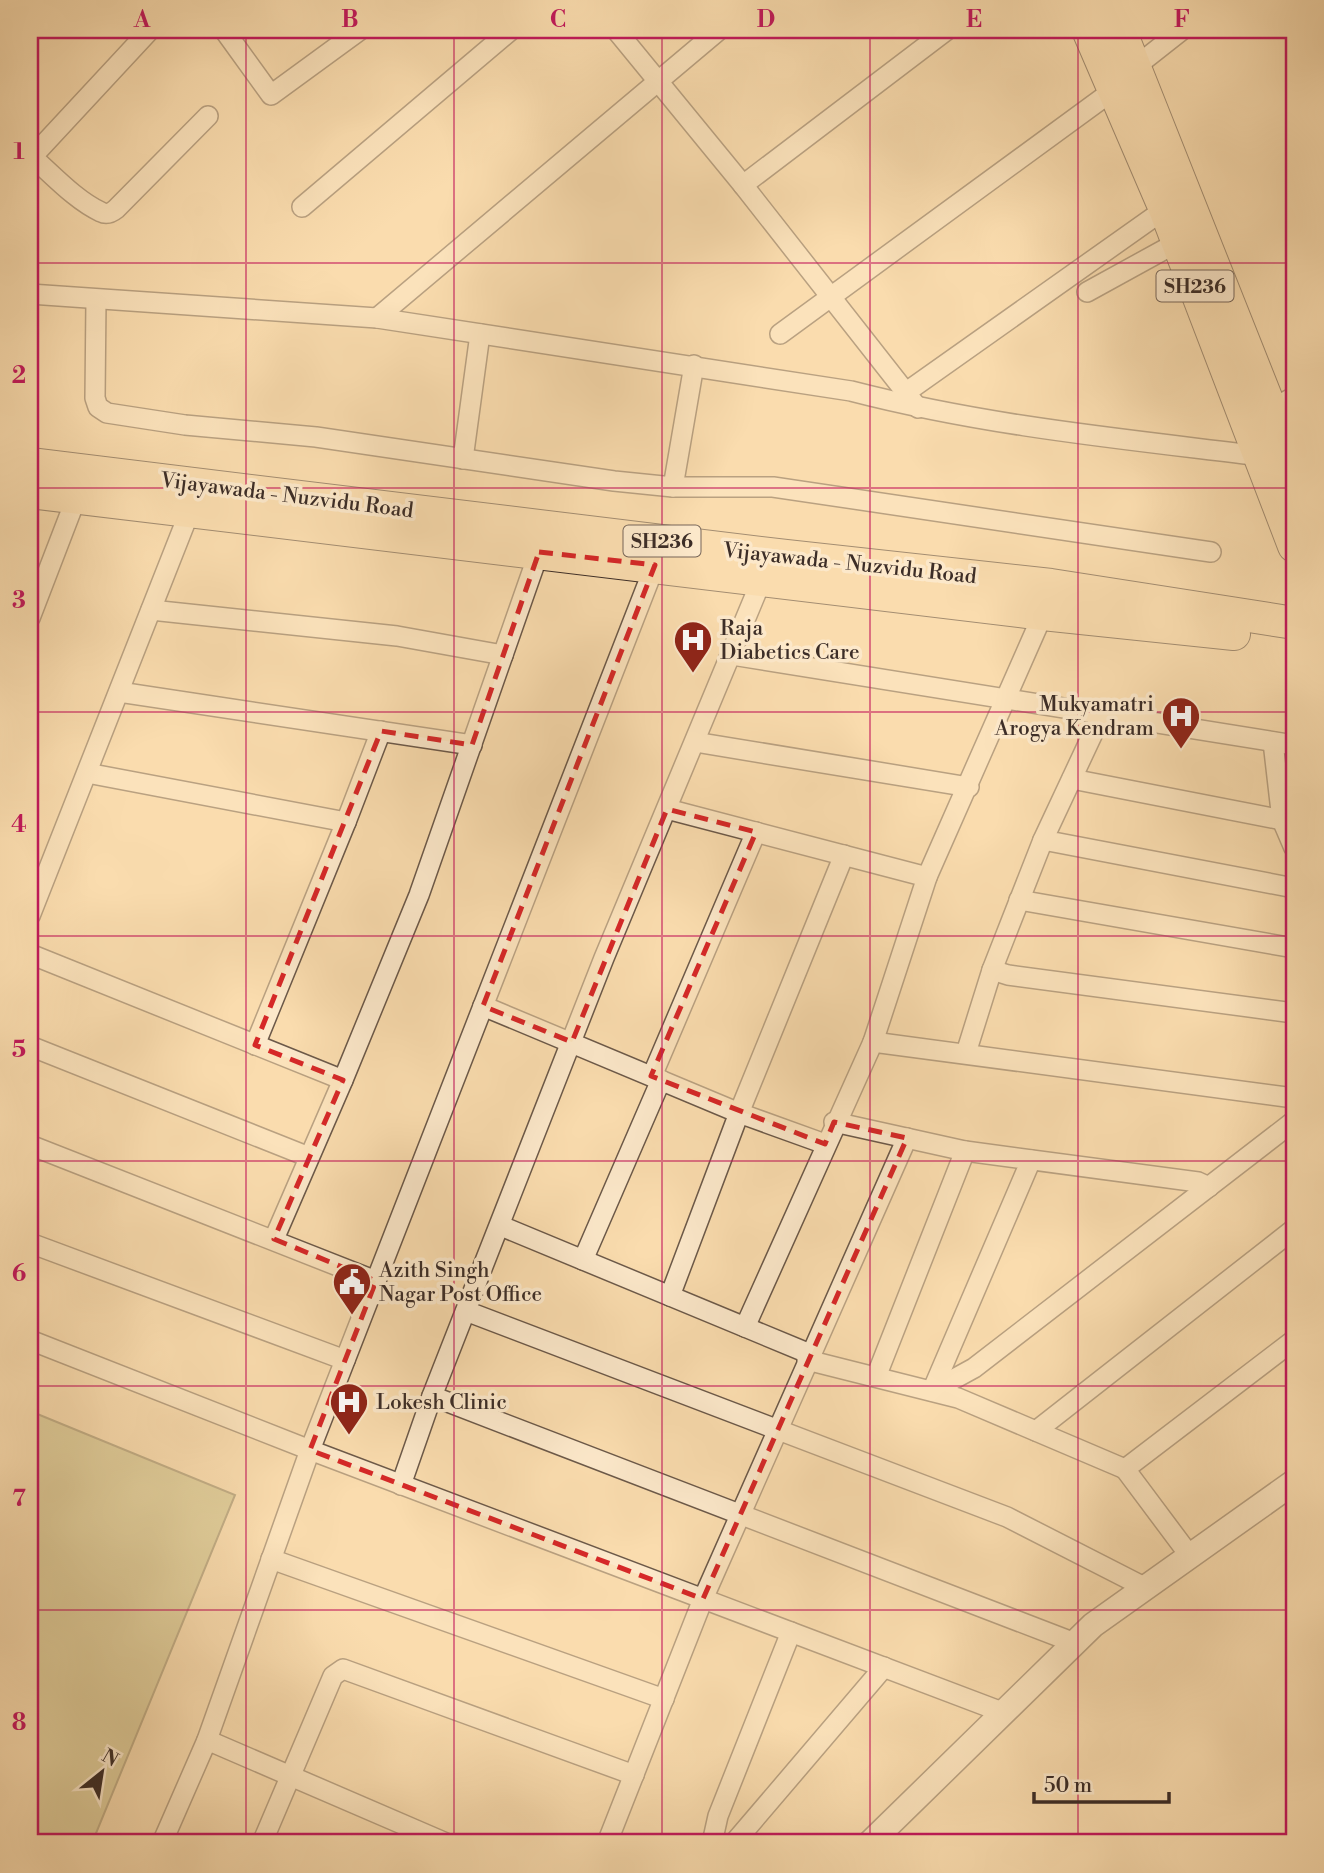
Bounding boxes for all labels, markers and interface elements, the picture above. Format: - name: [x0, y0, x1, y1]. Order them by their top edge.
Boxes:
- text: A: [133, 6, 151, 34]
- text: B: [341, 6, 359, 34]
- text: C: [550, 6, 566, 34]
- text: D: [757, 6, 775, 34]
- text: E: [966, 6, 982, 34]
- text: F: [1174, 6, 1190, 34]
- text: 1: [13, 138, 25, 166]
- road number: SH236: [1156, 270, 1234, 302]
- text: 2: [12, 362, 26, 390]
- street label: Vijayawada - Nuzvidu Road: [158, 467, 415, 524]
- road number: SH236: [624, 526, 700, 556]
- street label: Vijayawada - Nuzvidu Road: [721, 538, 978, 590]
- text: 3: [12, 587, 26, 615]
- place label: Raja Diabetics Care: [720, 616, 860, 666]
- hospital icon: Raja Diabetics Care: [672, 619, 714, 674]
- place label: Mukyamatri Arogya Kendram: [994, 692, 1154, 742]
- hospital icon: Mukyamatri Arogya Kendram: [1160, 695, 1202, 750]
- text: 4: [11, 811, 27, 839]
- text: 5: [12, 1036, 26, 1064]
- place label: Azith Singh Nagar Post Office: [378, 1258, 542, 1308]
- text: 6: [12, 1260, 26, 1288]
- public building icon: Azith Singh Nagar Post Office: [331, 1261, 373, 1316]
- hospital icon: Lokesh Clinic: [328, 1381, 370, 1436]
- place label: Lokesh Clinic: [376, 1390, 507, 1416]
- text: 7: [12, 1485, 26, 1513]
- text: 8: [12, 1709, 26, 1737]
- north arrow: [66, 1736, 136, 1806]
- text: N: [97, 1744, 123, 1772]
- scale bar: [1034, 1761, 1168, 1805]
- text: 50 m: [1044, 1773, 1092, 1799]

